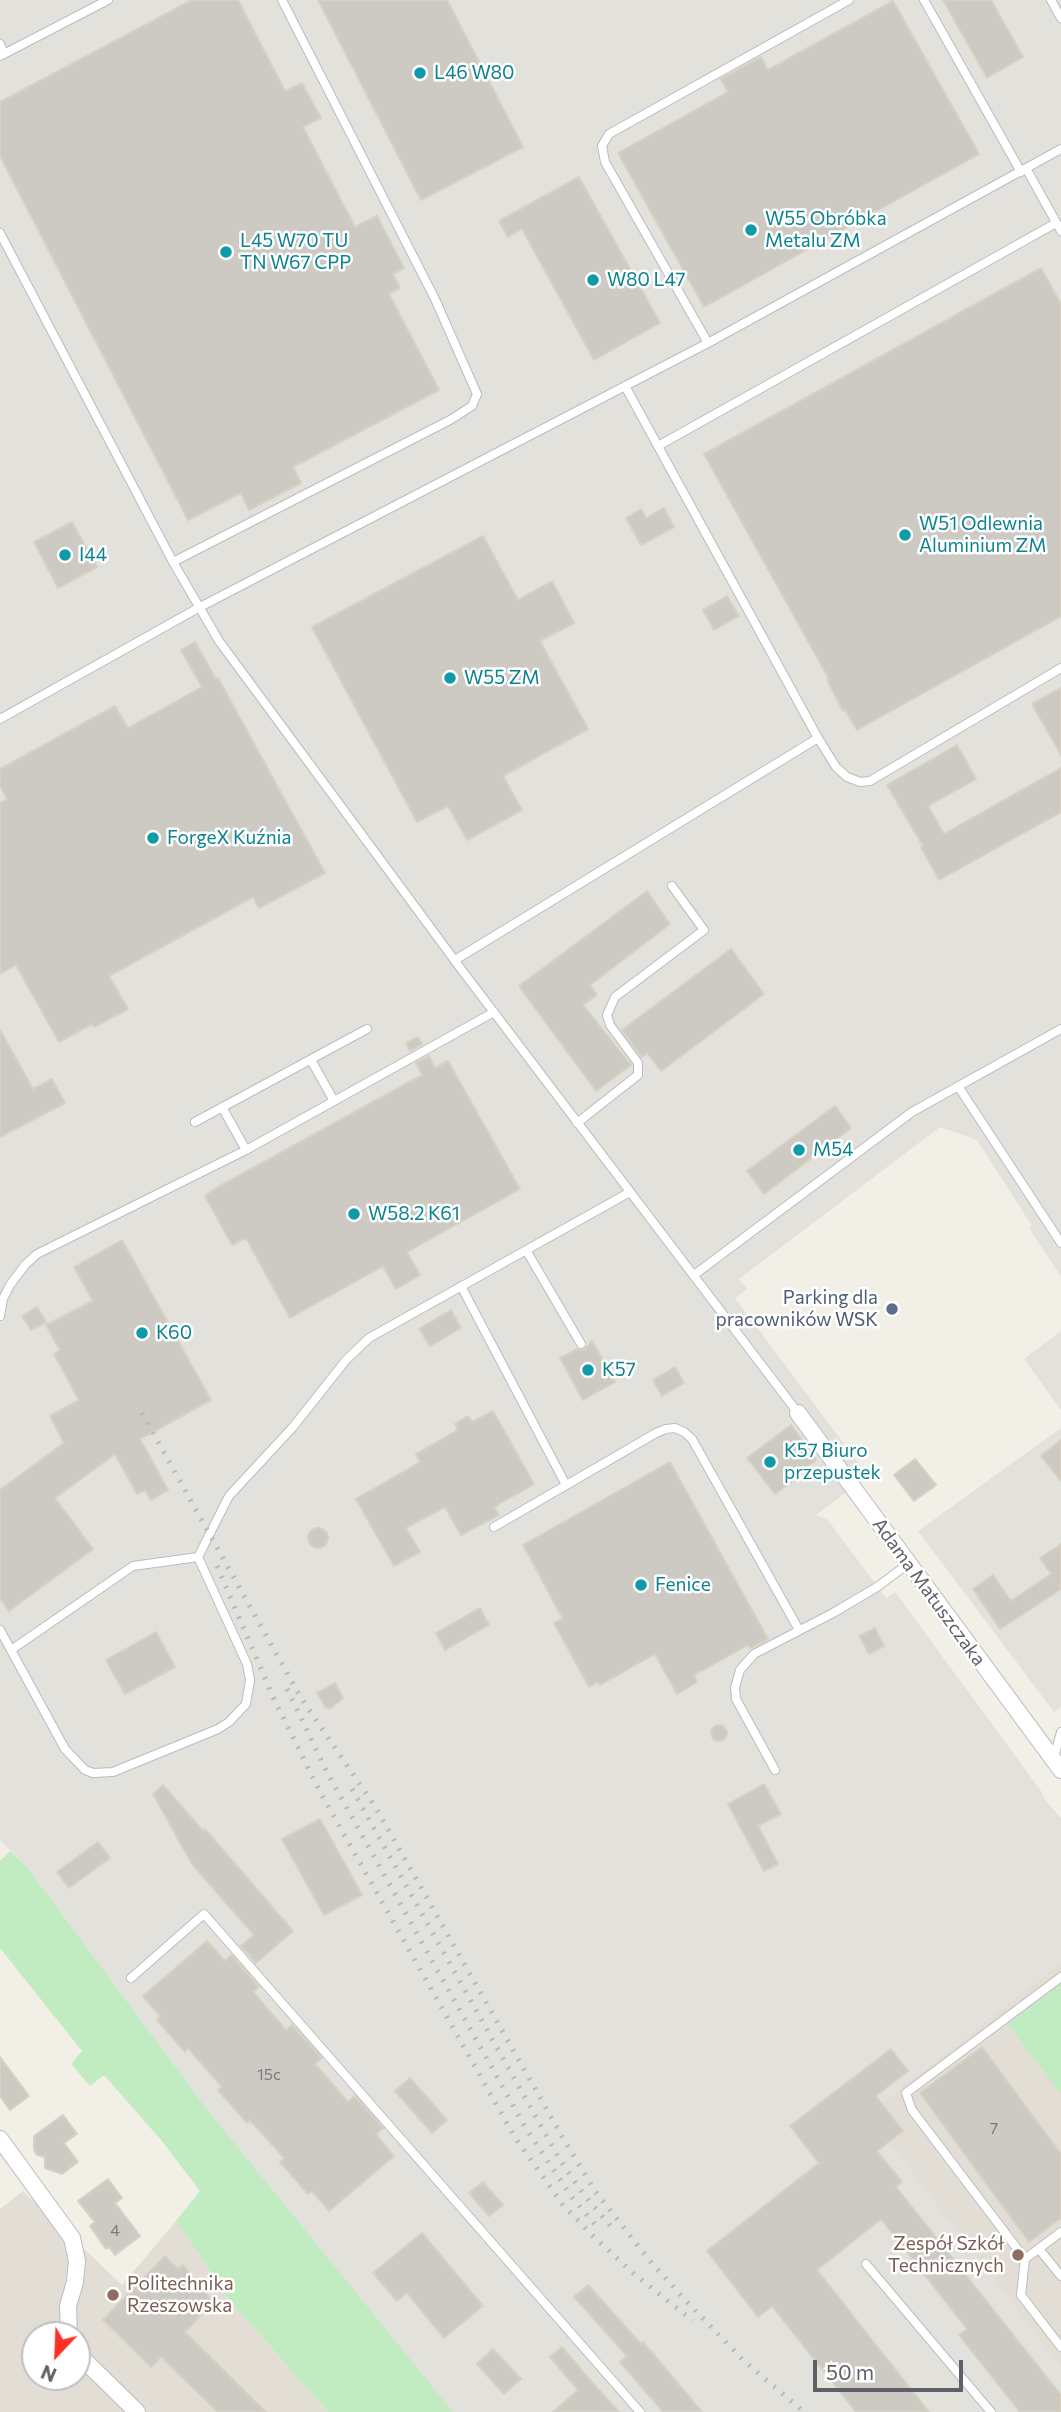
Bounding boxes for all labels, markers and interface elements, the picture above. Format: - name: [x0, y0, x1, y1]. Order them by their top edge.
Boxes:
- place label: L46 W80: [434, 62, 514, 84]
- marker: L46 W80: [412, 65, 428, 81]
- place label: W55 Obróbka Metalu ZM: [765, 208, 887, 252]
- marker: W55 Obróbka Metalu ZM: [743, 222, 759, 238]
- place label: L45 W70 TU TN W67 CPP: [240, 230, 351, 274]
- marker: L45 W70 TU TN W67 CPP: [218, 244, 234, 260]
- place label: W80 L47: [607, 269, 685, 291]
- marker: W80 L47: [585, 272, 601, 288]
- place label: W51 Odlewnia Aluminium ZM: [919, 513, 1047, 557]
- marker: W51 Odlewnia Aluminium ZM: [897, 527, 913, 543]
- place label: I44: [79, 544, 107, 566]
- marker: I44: [57, 547, 73, 563]
- place label: W55 ZM: [464, 667, 540, 689]
- marker: W55 ZM: [442, 670, 458, 686]
- place label: ForgeX Kuźnia: [167, 827, 291, 849]
- marker: ForgeX Kuźnia: [145, 830, 161, 846]
- place label: M54: [813, 1139, 854, 1161]
- marker: M54: [791, 1142, 807, 1158]
- place label: W58.2 K61: [368, 1203, 460, 1225]
- marker: W58.2 K61: [346, 1206, 362, 1222]
- place label: Parking dla pracowników WSK: [715, 1287, 878, 1331]
- marker: Parking dla pracowników WSK: [884, 1301, 900, 1317]
- place label: K60: [156, 1322, 192, 1344]
- marker: K60: [134, 1325, 150, 1341]
- place label: K57: [602, 1359, 636, 1381]
- marker: K57: [580, 1362, 596, 1378]
- place label: K57 Biuro przepustek: [784, 1440, 881, 1484]
- marker: K57 Biuro przepustek: [762, 1454, 778, 1470]
- street label: Adama Matuszczaka: [868, 1514, 990, 1670]
- place label: Fenice: [655, 1574, 711, 1596]
- marker: Fenice: [633, 1577, 649, 1593]
- house number: 15c: [257, 2065, 281, 2085]
- house number: 7: [990, 2119, 998, 2139]
- house number: 4: [110, 2221, 120, 2241]
- place label: Zespół Szkół Technicznych: [888, 2233, 1004, 2277]
- marker: Zespół Szkół Technicznych: [1010, 2247, 1026, 2263]
- place label: Politechnika Rzeszowska: [127, 2273, 234, 2317]
- marker: Politechnika Rzeszowska: [105, 2287, 121, 2303]
- north arrow: [21, 2321, 91, 2391]
- scale bar: [816, 2346, 967, 2390]
- text: 50 m: [826, 2359, 874, 2384]
- text: N: [37, 2361, 59, 2387]

